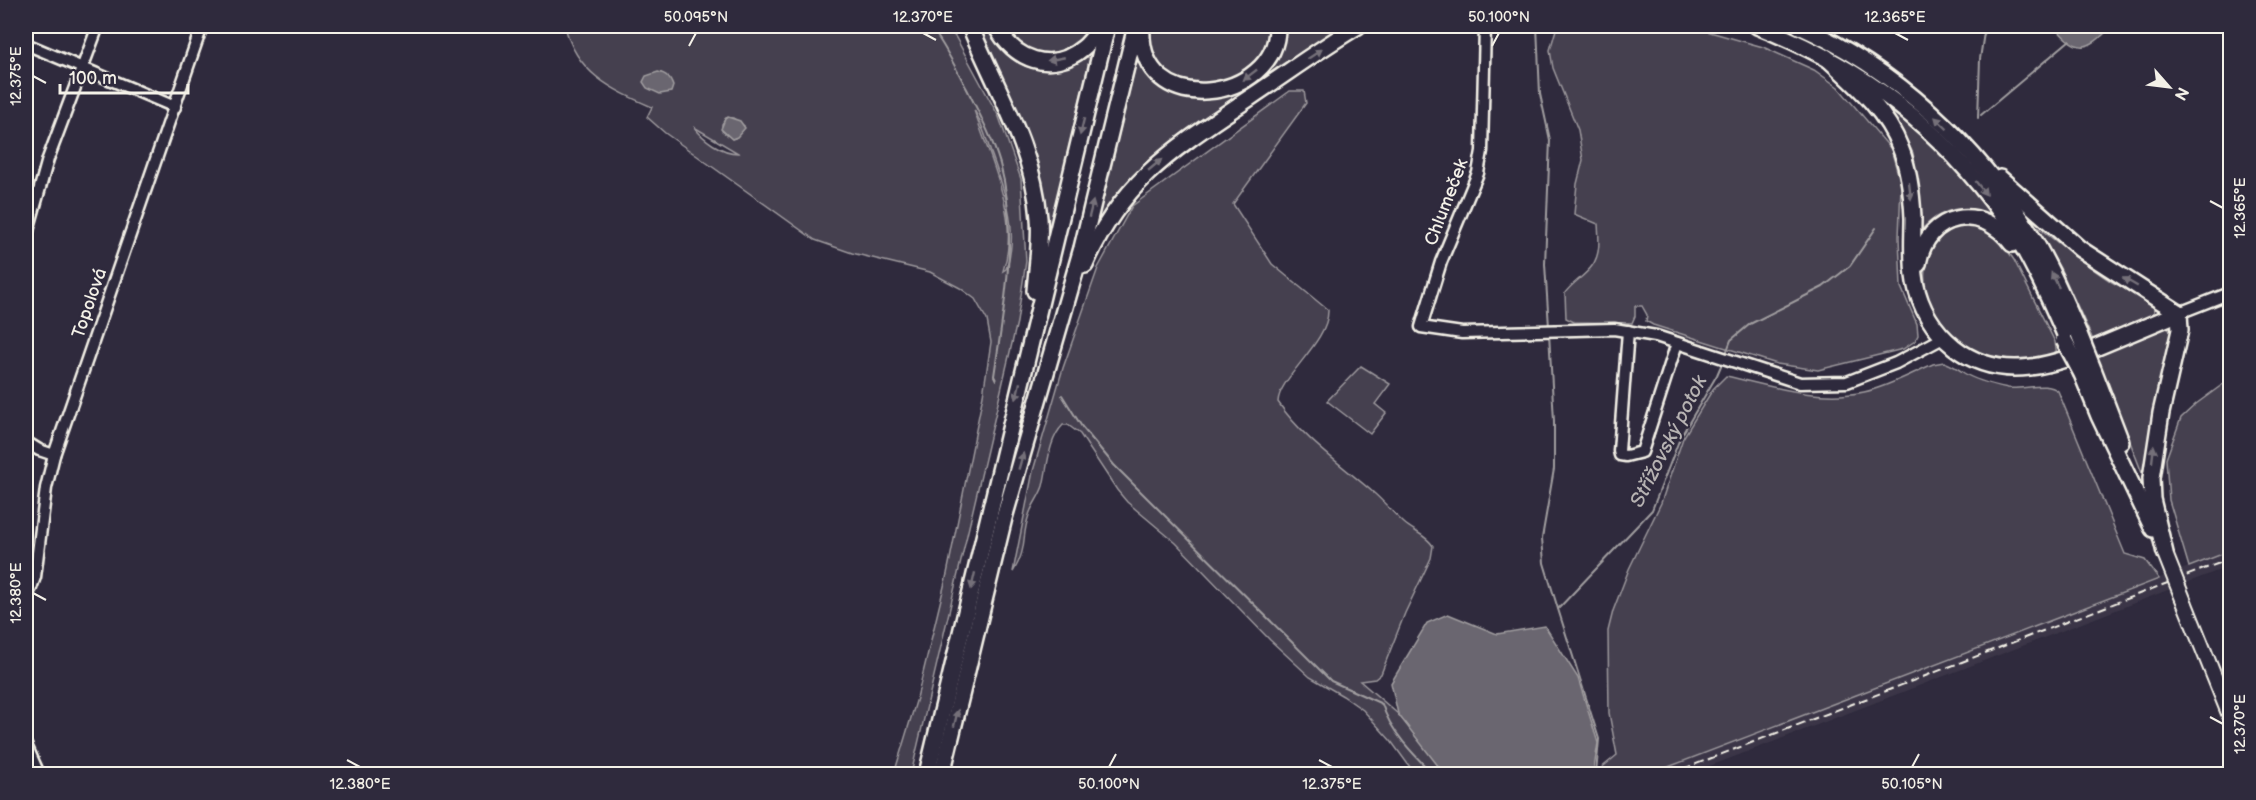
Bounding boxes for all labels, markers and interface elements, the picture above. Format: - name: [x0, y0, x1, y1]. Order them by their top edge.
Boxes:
- text: 50.095°N: [664, 8, 728, 27]
- text: 12.370°E: [893, 8, 953, 27]
- text: 50.100°N: [1468, 8, 1530, 27]
- text: 12.365°E: [1864, 8, 1926, 27]
- text: 12.375°E: [7, 46, 26, 106]
- one-way arrow: [1307, 48, 1323, 59]
- one-way arrow: [1046, 55, 1065, 64]
- scale bar: [60, 57, 188, 95]
- north arrow: [2139, 57, 2199, 117]
- text: 100 m: [69, 68, 117, 89]
- one-way arrow: [1242, 68, 1258, 81]
- text: N: [2170, 84, 2192, 103]
- one-way arrow: [1934, 116, 1949, 130]
- one-way arrow: [1077, 118, 1087, 136]
- street label: Chlumeček: [1420, 156, 1473, 249]
- one-way arrow: [1148, 160, 1163, 172]
- text: 12.365°E: [2231, 177, 2250, 239]
- one-way arrow: [1975, 181, 1987, 196]
- one-way arrow: [1906, 182, 1915, 201]
- one-way arrow: [1087, 200, 1097, 218]
- street label: Topolová: [68, 265, 111, 341]
- one-way arrow: [2051, 272, 2060, 289]
- one-way arrow: [2121, 277, 2138, 287]
- water label: Střížovský potok: [1625, 370, 1713, 511]
- one-way arrow: [1013, 382, 1023, 400]
- one-way arrow: [2149, 445, 2158, 464]
- one-way arrow: [1017, 452, 1026, 470]
- text: 12.380°E: [7, 562, 26, 624]
- one-way arrow: [968, 571, 978, 590]
- text: 12.370°E: [2231, 694, 2250, 754]
- one-way arrow: [951, 708, 961, 727]
- text: 12.380°E: [329, 775, 391, 794]
- text: 50.100°N: [1078, 775, 1140, 794]
- text: 12.375°E: [1302, 775, 1362, 794]
- text: 50.105°N: [1881, 775, 1943, 794]

